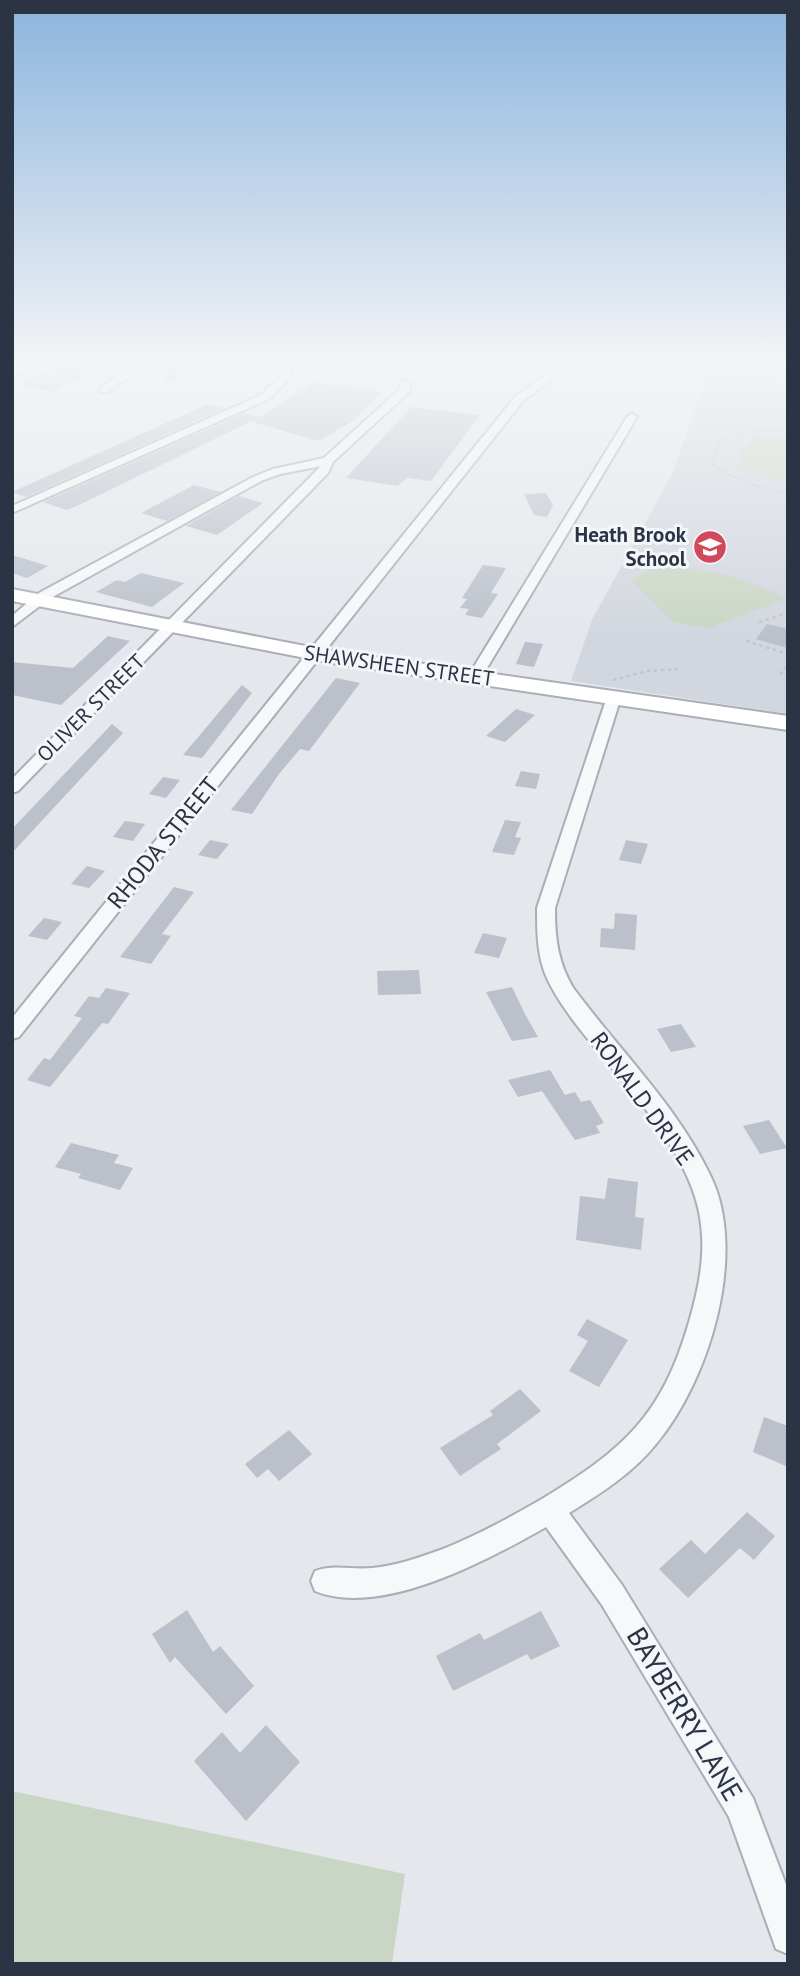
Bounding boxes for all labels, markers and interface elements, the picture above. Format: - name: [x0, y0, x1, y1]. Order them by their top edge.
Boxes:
- place label: Heath Brook School: [575, 521, 687, 572]
- school or university icon: Heath Brook School: [691, 528, 729, 566]
- street label: SHAWSHEEN STREET: [302, 639, 496, 692]
- street label: OLIVER STREET: [31, 648, 151, 767]
- street label: RHODA STREET: [100, 770, 225, 915]
- street label: RONALD DRIVE: [583, 1026, 701, 1172]
- street label: BAYBERRY LANE: [619, 1620, 752, 1808]

